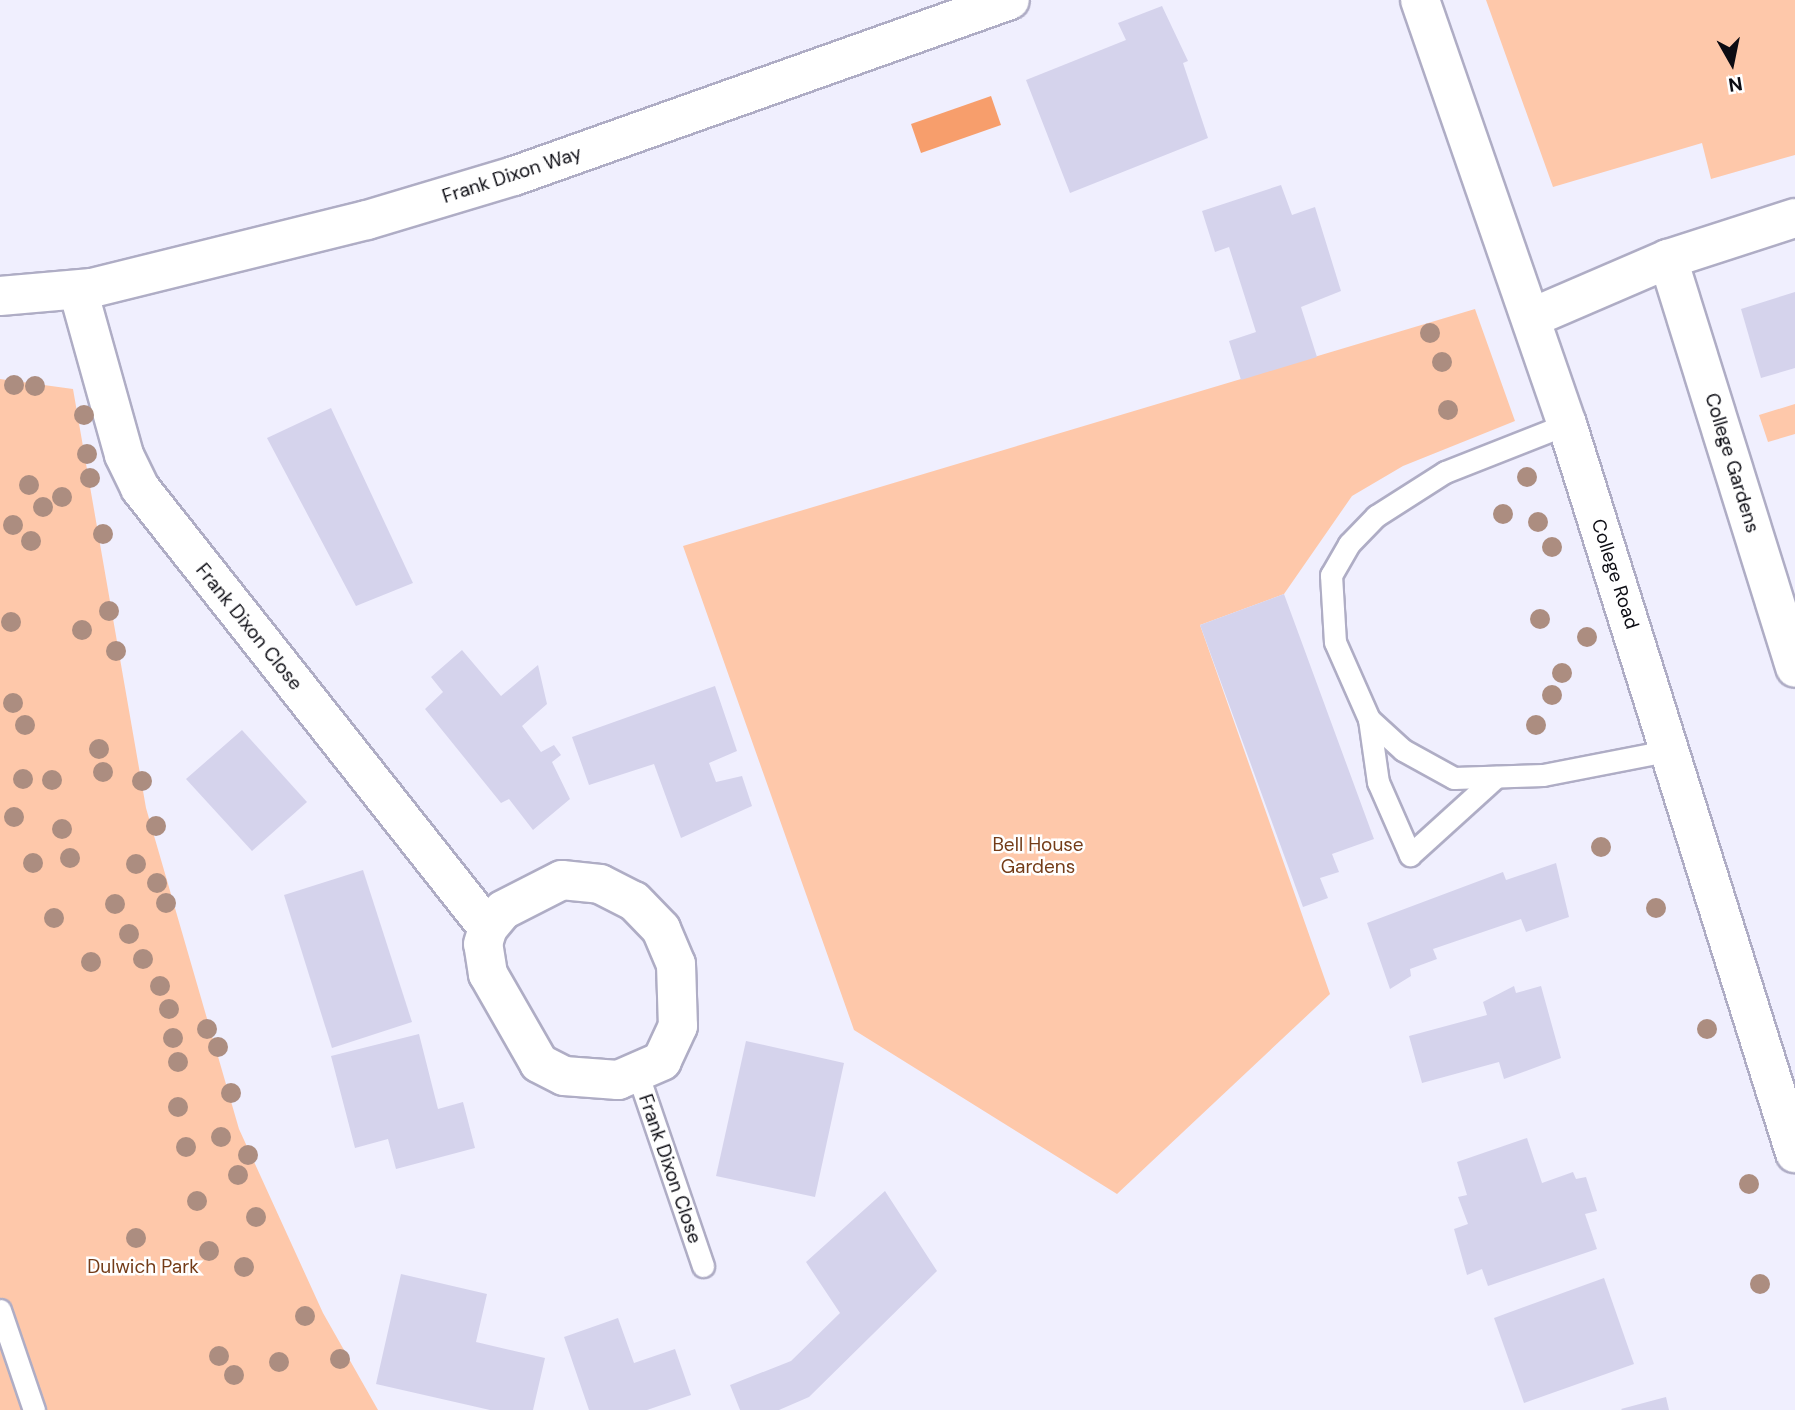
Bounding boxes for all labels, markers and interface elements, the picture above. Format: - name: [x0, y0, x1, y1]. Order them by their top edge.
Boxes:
- north arrow: [1697, 28, 1767, 98]
- text: N: [1727, 71, 1744, 98]
- street label: Frank Dixon Way: [440, 142, 584, 208]
- street label: College Gardens: [1700, 390, 1764, 536]
- street label: College Road: [1586, 516, 1644, 632]
- street label: Frank Dixon Close: [191, 559, 307, 695]
- park label: Bell House Gardens: [992, 834, 1084, 878]
- street label: Frank Dixon Close: [634, 1091, 706, 1247]
- park label: Dulwich Park: [87, 1256, 199, 1278]

